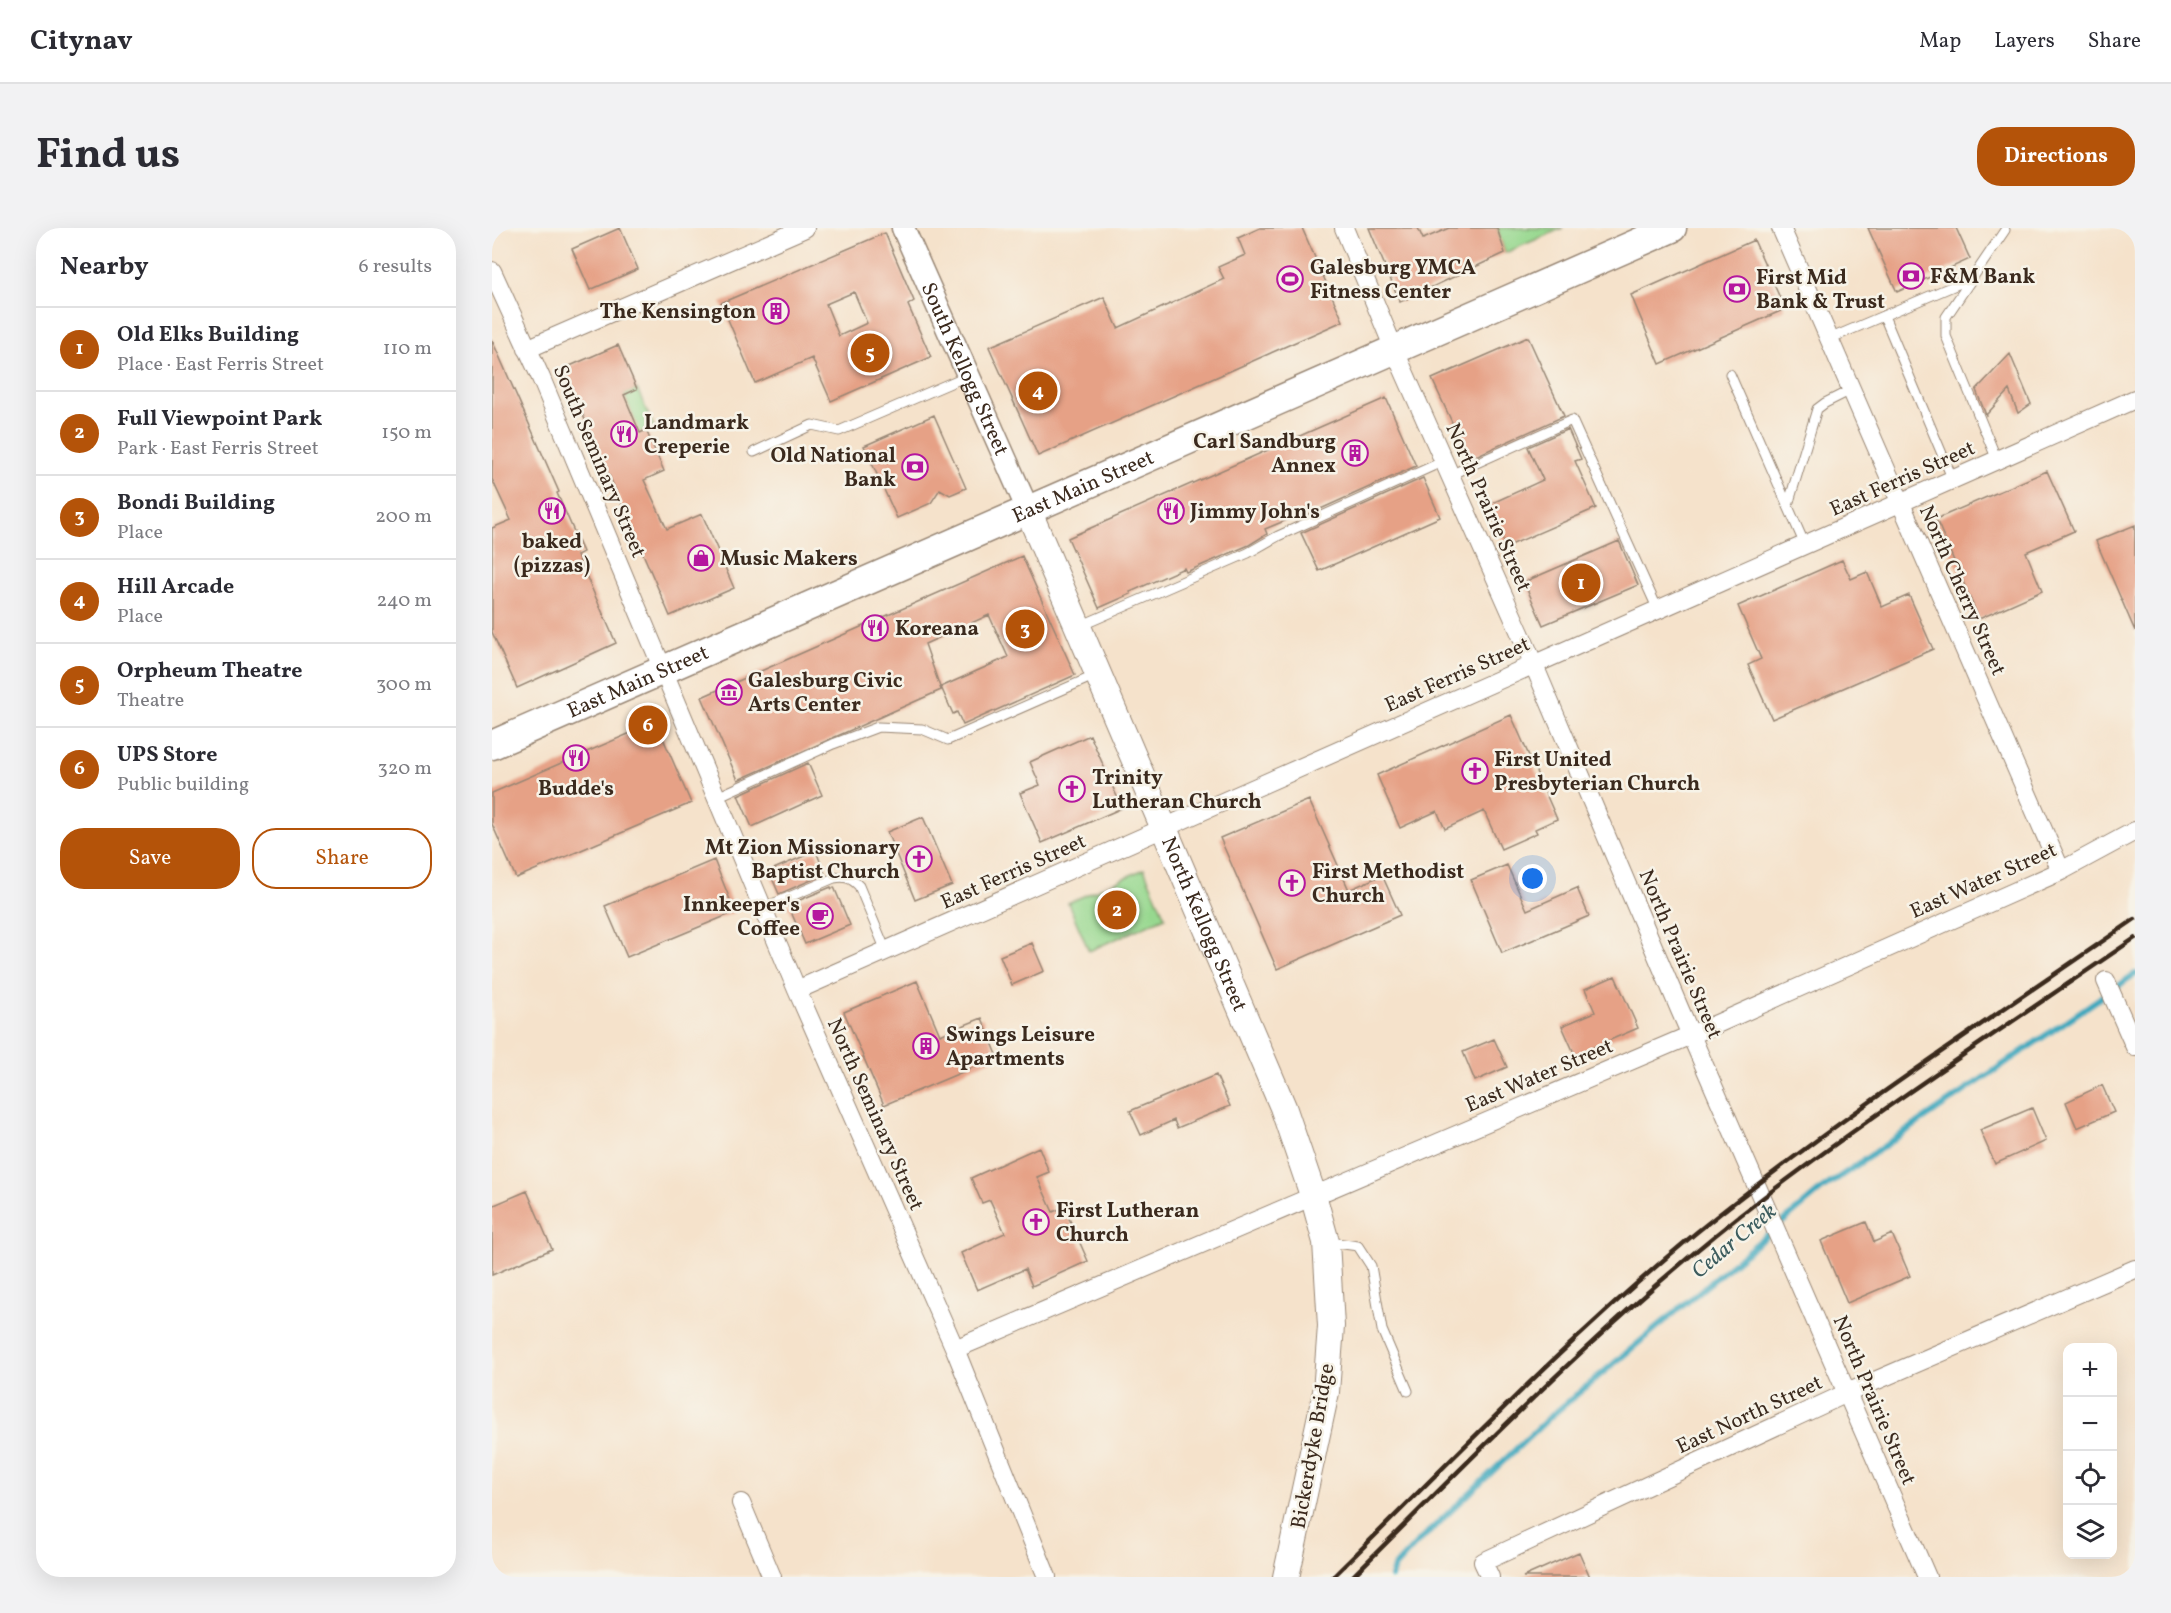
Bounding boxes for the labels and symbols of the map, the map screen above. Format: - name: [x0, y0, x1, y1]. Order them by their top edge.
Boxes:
- place label: Galesburg YMCA Fitness Center: [1310, 254, 1476, 307]
- bank icon: F&M Bank: [1896, 261, 1926, 291]
- place label: F&M Bank: [1930, 263, 2036, 292]
- sports icon: Galesburg YMCA Fitness Center: [1275, 264, 1305, 294]
- place label: First Mid Bank & Trust: [1756, 264, 1885, 317]
- bank icon: First Mid Bank & Trust: [1722, 274, 1752, 304]
- street label: South Kellogg Street: [913, 278, 1015, 461]
- building icon: The Kensington: [761, 296, 791, 326]
- place label: The Kensington: [600, 298, 756, 327]
- pin: 5: [850, 330, 890, 376]
- street label: South Seminary Street: [545, 361, 652, 562]
- pin: 4: [1018, 368, 1058, 414]
- place label: Landmark Creperie: [644, 409, 749, 462]
- restaurant icon: Landmark Creperie: [609, 419, 639, 449]
- street label: North Prairie Street: [1437, 419, 1538, 597]
- place label: Carl Sandburg Annex: [1193, 428, 1336, 481]
- street label: East Ferris Street: [1825, 434, 1980, 524]
- building icon: Carl Sandburg Annex: [1340, 438, 1370, 468]
- place label: Old National Bank: [770, 442, 896, 495]
- street label: East Main Street: [1008, 444, 1159, 531]
- bank icon: Old National Bank: [900, 452, 930, 482]
- restaurant icon: baked (pizzas): [537, 496, 567, 526]
- restaurant icon: Jimmy John's: [1156, 496, 1186, 526]
- place label: Jimmy John's: [1189, 498, 1320, 527]
- street label: North Cherry Street: [1911, 501, 2012, 680]
- place label: baked (pizzas): [514, 528, 591, 581]
- shop icon: Music Makers: [686, 543, 716, 573]
- place label: Music Makers: [720, 545, 858, 574]
- pin: 1: [1562, 560, 1600, 606]
- pin: 3: [1006, 606, 1044, 652]
- restaurant icon: Koreana: [860, 613, 890, 643]
- place label: Koreana: [895, 615, 979, 644]
- street label: East Ferris Street: [1380, 630, 1535, 720]
- street label: East Main Street: [563, 639, 714, 726]
- place label: Galesburg Civic Arts Center: [748, 667, 903, 720]
- museum icon: Galesburg Civic Arts Center: [714, 677, 744, 707]
- pin: 6: [628, 702, 668, 748]
- restaurant icon: Budde's: [561, 743, 591, 773]
- place label: First United Presbyterian Church: [1494, 746, 1700, 799]
- church icon: First United Presbyterian Church: [1460, 756, 1490, 786]
- place label: Trinity Lutheran Church: [1092, 764, 1262, 817]
- church icon: Trinity Lutheran Church: [1057, 774, 1087, 804]
- place label: Budde's: [538, 775, 614, 804]
- street label: East Ferris Street: [936, 827, 1091, 917]
- street label: North Kellogg Street: [1153, 832, 1254, 1016]
- place label: Mt Zion Missionary Baptist Church: [705, 834, 900, 887]
- street label: East Water Street: [1906, 836, 2062, 927]
- church icon: Mt Zion Missionary Baptist Church: [904, 844, 934, 874]
- place label: First Methodist Church: [1312, 858, 1464, 911]
- your location: [1518, 864, 1547, 893]
- street label: North Prairie Street: [1631, 865, 1728, 1044]
- church icon: First Methodist Church: [1277, 868, 1307, 898]
- pin: 2: [1098, 888, 1136, 932]
- place label: Innkeeper's Coffee: [683, 891, 800, 944]
- cafe icon: Innkeeper's Coffee: [805, 901, 835, 931]
- street label: North Seminary Street: [819, 1014, 930, 1215]
- place label: Swings Leisure Apartments: [946, 1021, 1095, 1074]
- building icon: Swings Leisure Apartments: [911, 1031, 941, 1061]
- street label: East Water Street: [1461, 1032, 1618, 1121]
- place label: First Lutheran Church: [1056, 1197, 1199, 1250]
- water label: Cedar Creek: [1685, 1197, 1784, 1287]
- church icon: First Lutheran Church: [1021, 1207, 1051, 1237]
- street label: North Prairie Street: [1825, 1311, 1922, 1490]
- street label: Bickerdyke Bridge: [1285, 1361, 1342, 1531]
- street label: East North Street: [1672, 1369, 1828, 1462]

